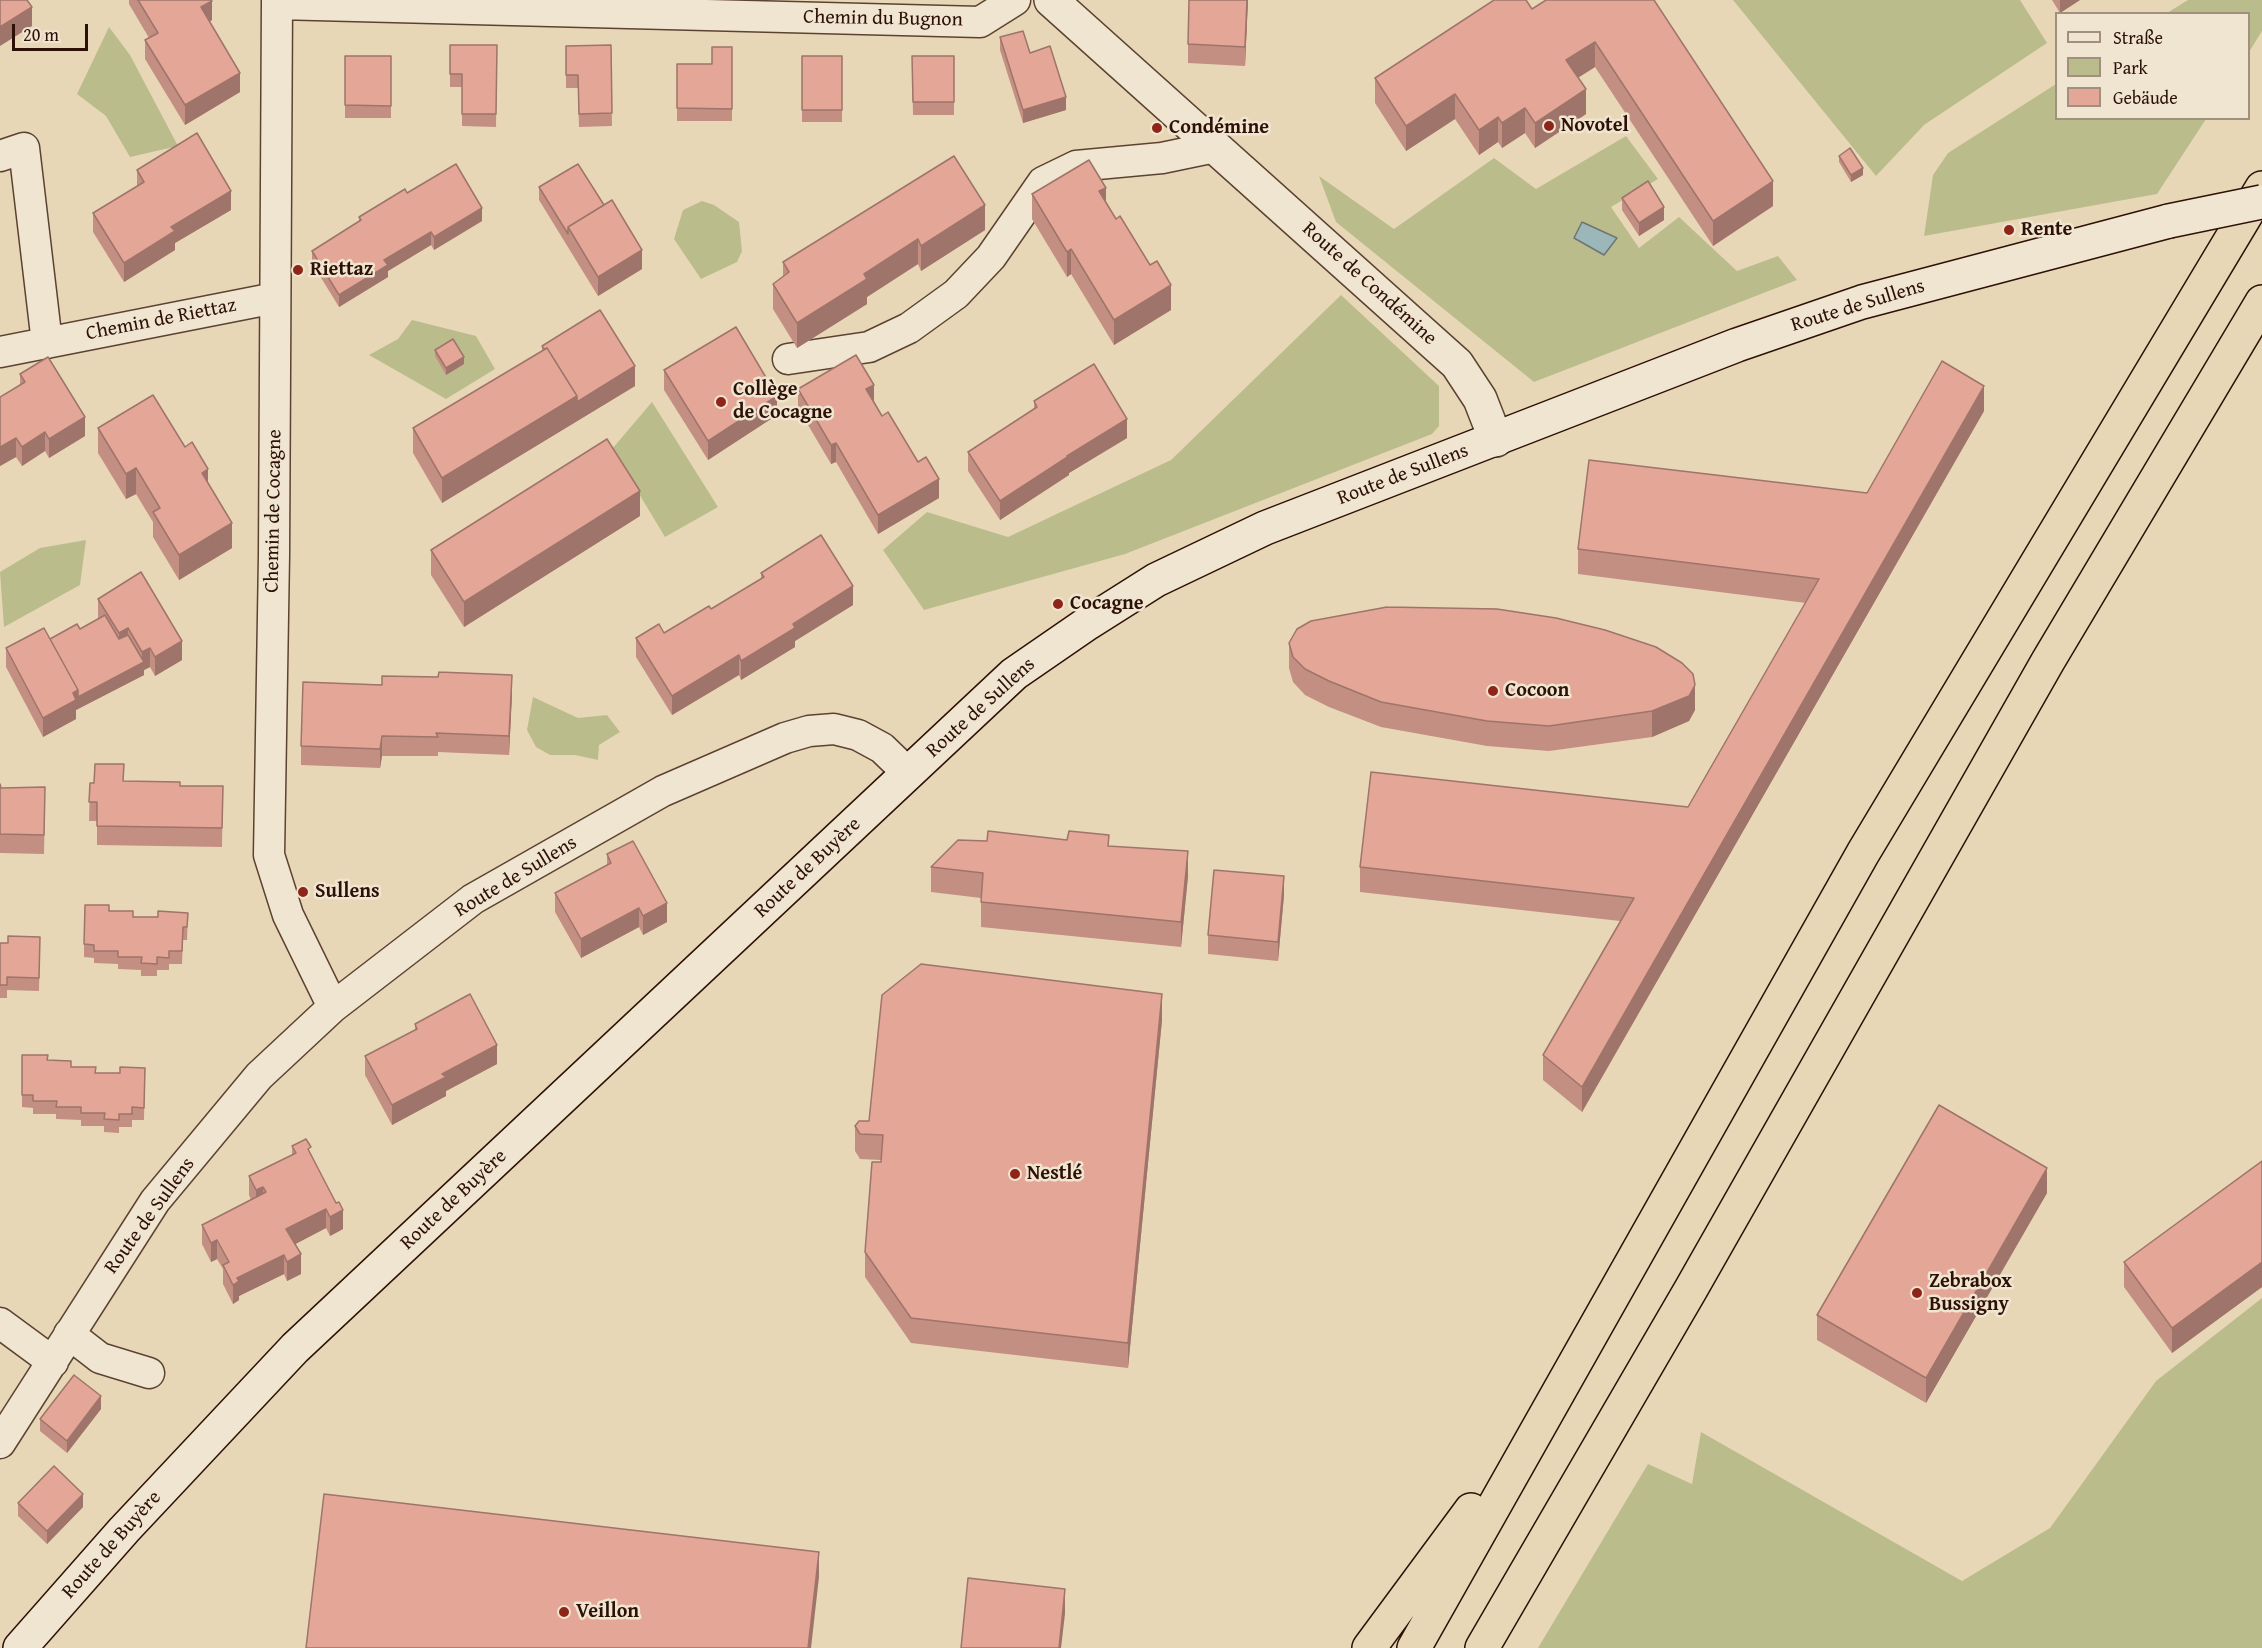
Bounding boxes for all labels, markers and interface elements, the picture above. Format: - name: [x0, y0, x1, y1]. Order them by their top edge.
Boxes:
- street label: Chemin du Bugnon: [803, 6, 963, 32]
- scale bar: [15, 12, 92, 50]
- legend: [2055, 12, 2250, 120]
- text: 20 m: [23, 21, 59, 48]
- text: Straße: [2113, 24, 2163, 51]
- text: Park: [2113, 54, 2148, 81]
- text: Gebäude: [2113, 84, 2178, 111]
- place label: Novotel: [1561, 114, 1629, 138]
- place label: Condémine: [1169, 116, 1269, 140]
- marker: Novotel: [1542, 119, 1556, 133]
- marker: Condémine: [1150, 121, 1164, 135]
- street label: Route de Condémine: [1297, 217, 1441, 351]
- place label: Rente: [2021, 218, 2072, 242]
- marker: Rente: [2002, 223, 2016, 237]
- place label: Riettaz: [310, 258, 373, 282]
- marker: Riettaz: [291, 263, 305, 277]
- street label: Route de Sullens: [1788, 274, 1928, 338]
- street label: Chemin de Riettaz: [84, 294, 238, 346]
- place label: Collège de Cocagne: [733, 378, 832, 425]
- marker: Collège de Cocagne: [714, 395, 728, 409]
- street label: Chemin de Cocagne: [261, 429, 287, 593]
- street label: Route de Sullens: [1334, 439, 1472, 511]
- place label: Cocagne: [1070, 592, 1144, 616]
- marker: Cocagne: [1051, 597, 1065, 611]
- street label: Route de Sullens: [922, 653, 1040, 763]
- place label: Cocoon: [1505, 679, 1569, 703]
- marker: Cocoon: [1486, 684, 1500, 698]
- street label: Route de Buyère: [750, 813, 866, 923]
- street label: Route de Sullens: [451, 831, 581, 923]
- place label: Sullens: [315, 880, 380, 904]
- marker: Sullens: [296, 885, 310, 899]
- street label: Route de Buyère: [396, 1145, 512, 1255]
- street label: Route de Sullens: [100, 1153, 200, 1279]
- place label: Nestlé: [1027, 1162, 1082, 1186]
- marker: Nestlé: [1008, 1167, 1022, 1181]
- place label: Zebrabox Bussigny: [1929, 1270, 2012, 1317]
- marker: Zebrabox Bussigny: [1910, 1286, 1924, 1300]
- street label: Route de Buyère: [57, 1486, 167, 1604]
- place label: Veillon: [576, 1600, 639, 1624]
- marker: Veillon: [557, 1605, 571, 1619]

